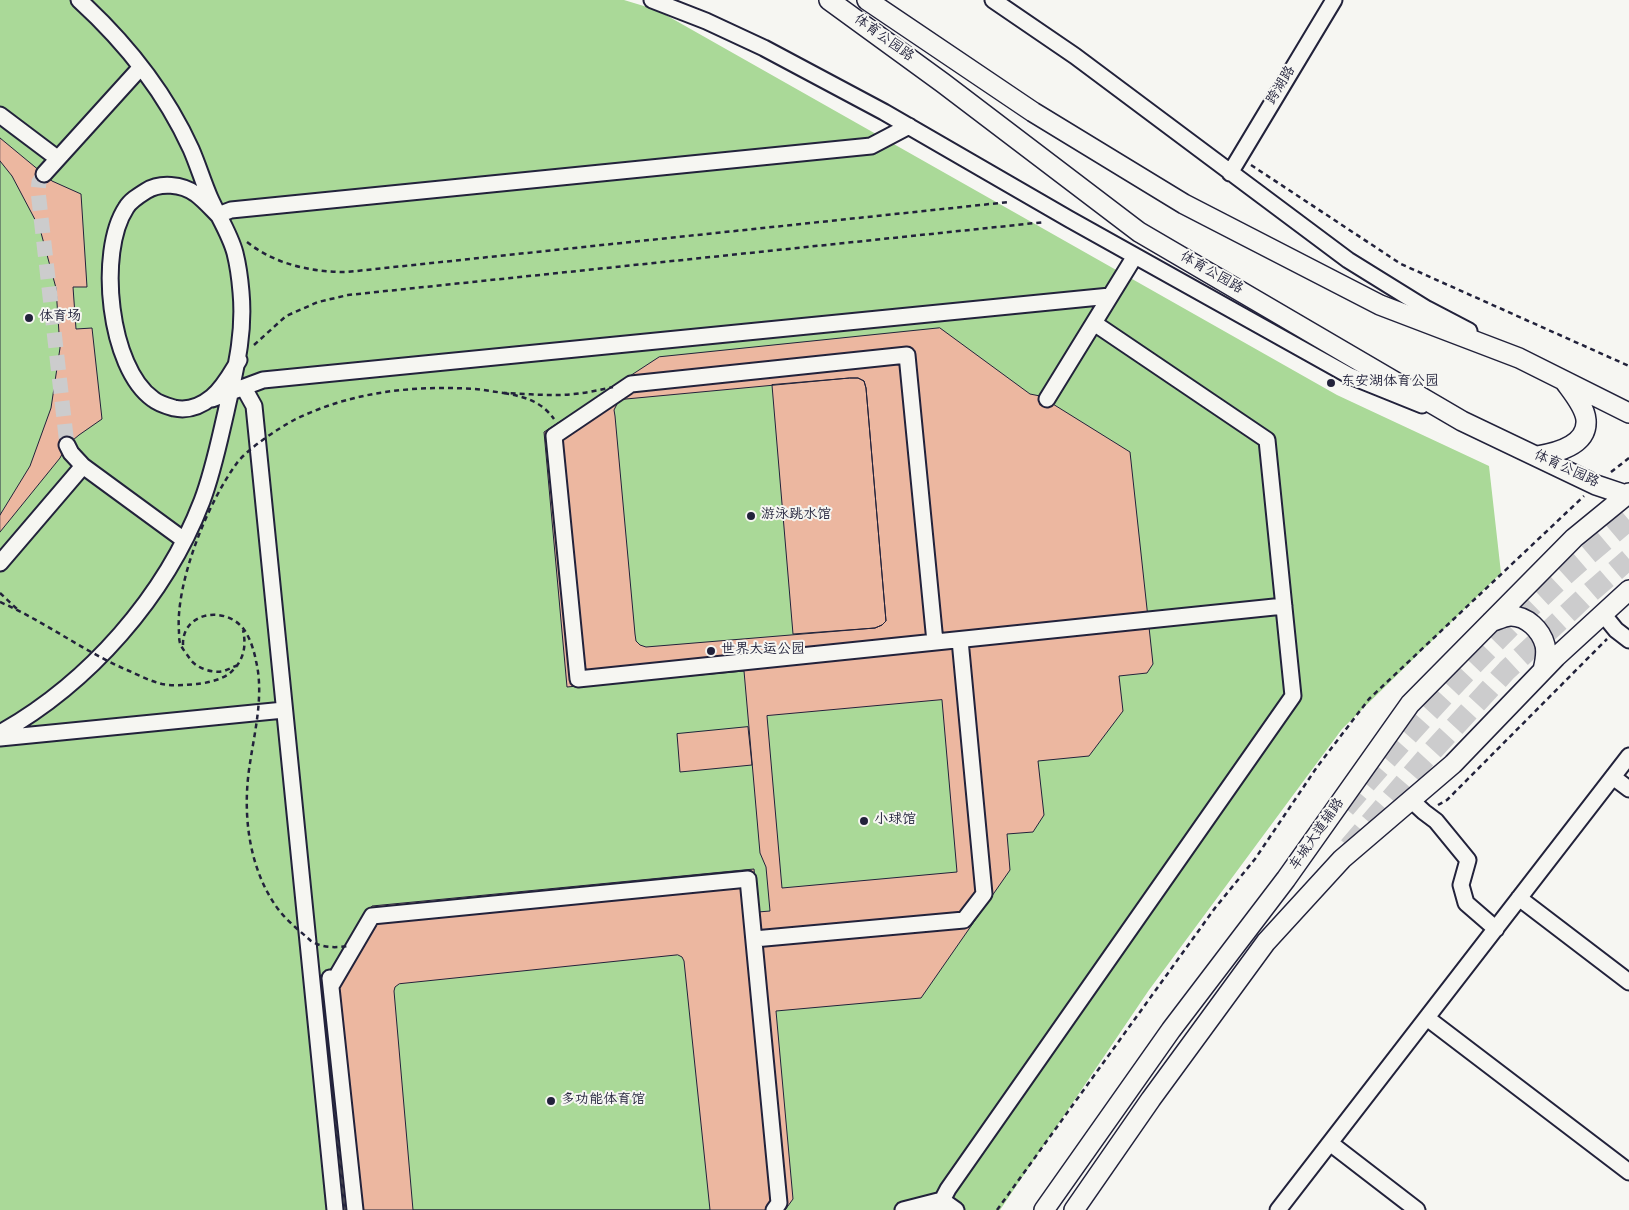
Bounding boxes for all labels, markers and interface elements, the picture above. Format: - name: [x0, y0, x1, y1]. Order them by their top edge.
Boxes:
- street label: 体育公园路: [850, 12, 916, 66]
- street label: 跨湖路: [1264, 64, 1300, 108]
- street label: 体育公园路: [1176, 249, 1246, 299]
- place label: 体育场: [39, 310, 81, 326]
- marker: 体育场: [23, 312, 35, 324]
- place label: 东安湖体育公园: [1341, 375, 1439, 391]
- marker: 东安湖体育公园: [1325, 377, 1337, 389]
- street label: 体育公园路: [1531, 448, 1601, 492]
- place label: 游泳跳水馆: [761, 508, 831, 524]
- marker: 游泳跳水馆: [745, 510, 757, 522]
- place label: 世界大运公园: [721, 643, 805, 659]
- marker: 世界大运公园: [705, 645, 717, 657]
- street label: 车城大道辅路: [1287, 796, 1349, 874]
- place label: 小球馆: [874, 813, 916, 829]
- marker: 小球馆: [858, 815, 870, 827]
- place label: 多功能体育馆: [561, 1093, 645, 1109]
- marker: 多功能体育馆: [545, 1095, 557, 1107]

